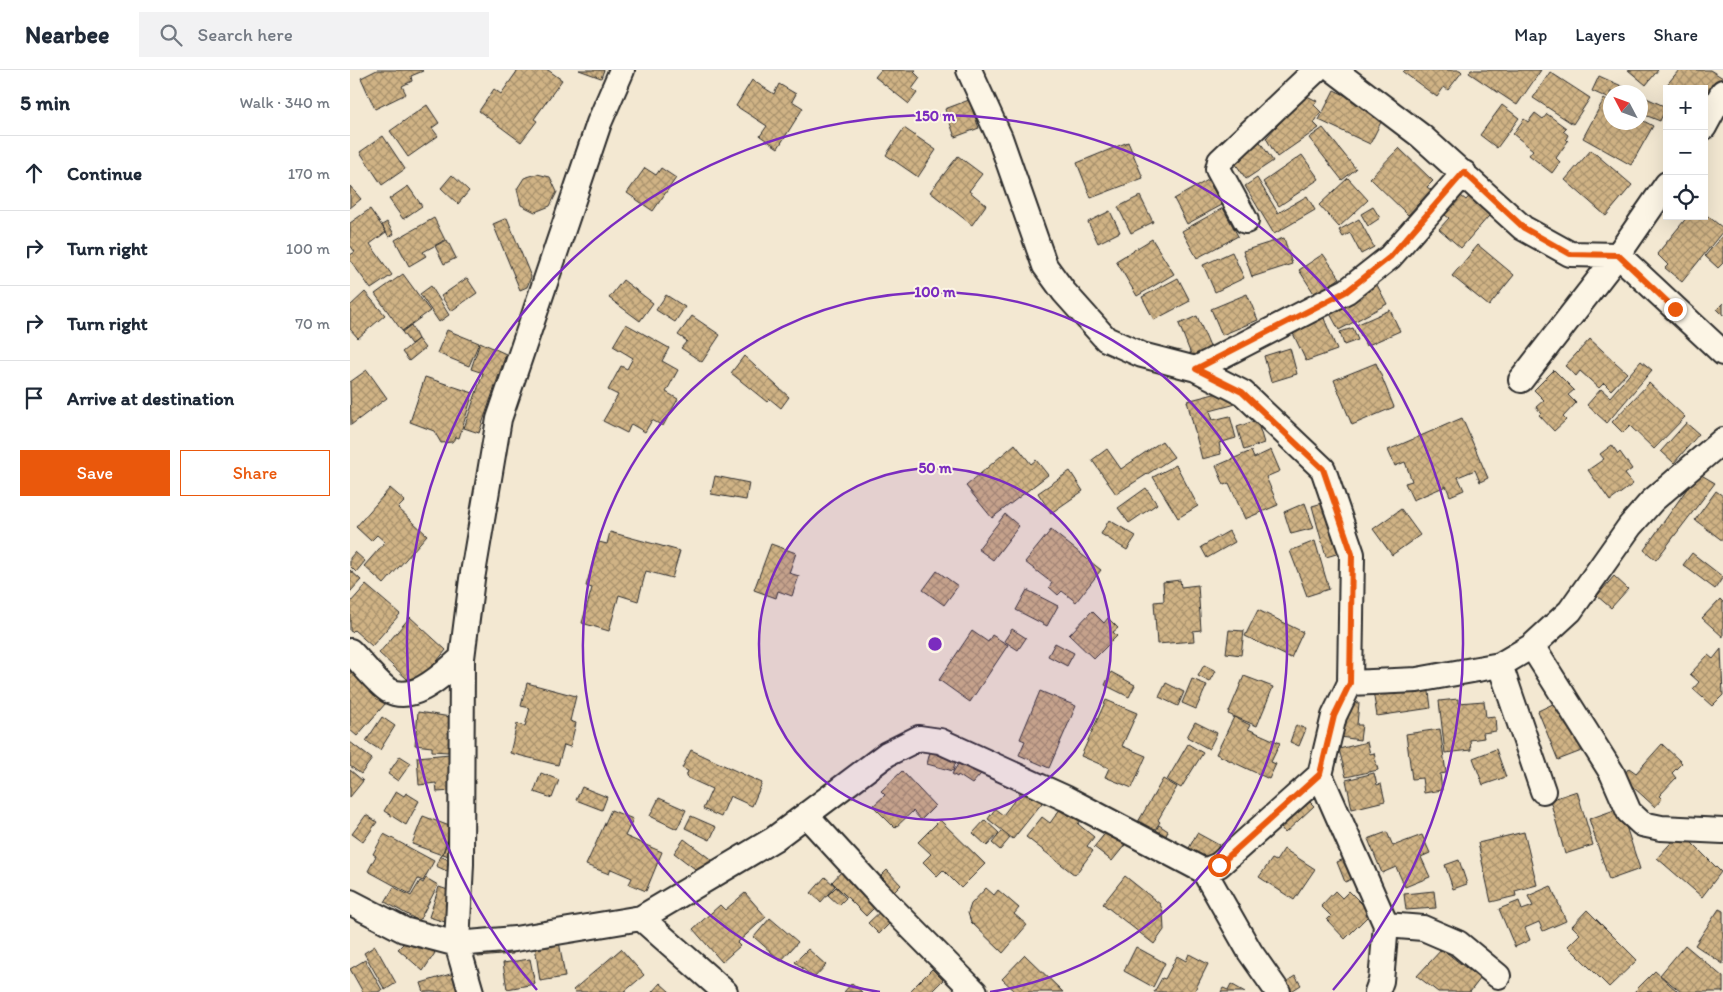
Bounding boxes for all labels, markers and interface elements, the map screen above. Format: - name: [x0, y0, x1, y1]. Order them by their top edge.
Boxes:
- search box: [139, 12, 489, 57]
- text: Nearbee: [25, 20, 109, 49]
- icon: search: [157, 21, 185, 49]
- text: Search here: [197, 23, 293, 46]
- text: Map: [1514, 24, 1547, 46]
- text: Layers: [1575, 24, 1625, 46]
- text: Share: [1653, 24, 1698, 46]
- north arrow: [1603, 85, 1648, 130]
- map controls: [1663, 85, 1708, 220]
- button: +: [1663, 85, 1708, 130]
- text: 5 min: [20, 90, 70, 115]
- text: Walk · 340 m: [240, 93, 330, 112]
- text: 150 m: [915, 107, 955, 125]
- button: −: [1663, 130, 1708, 175]
- icon: ahead: [20, 159, 48, 187]
- text: Continue: [67, 162, 142, 185]
- text: 170 m: [288, 164, 330, 183]
- button: locate: [1663, 175, 1708, 220]
- icon: right: [20, 234, 48, 262]
- text: Turn right: [67, 237, 148, 260]
- text: 100 m: [286, 239, 330, 258]
- text: 100 m: [914, 283, 956, 301]
- route end: [1664, 298, 1687, 321]
- icon: right: [20, 309, 48, 337]
- text: Turn right: [67, 312, 148, 335]
- text: 70 m: [295, 314, 330, 333]
- icon: arrive: [20, 384, 48, 412]
- text: Arrive at destination: [67, 387, 234, 410]
- button: Save: [20, 450, 170, 496]
- button: Share: [180, 450, 330, 496]
- text: 50 m: [918, 459, 952, 477]
- centre of rings: [926, 635, 944, 653]
- route start: [1208, 854, 1231, 877]

